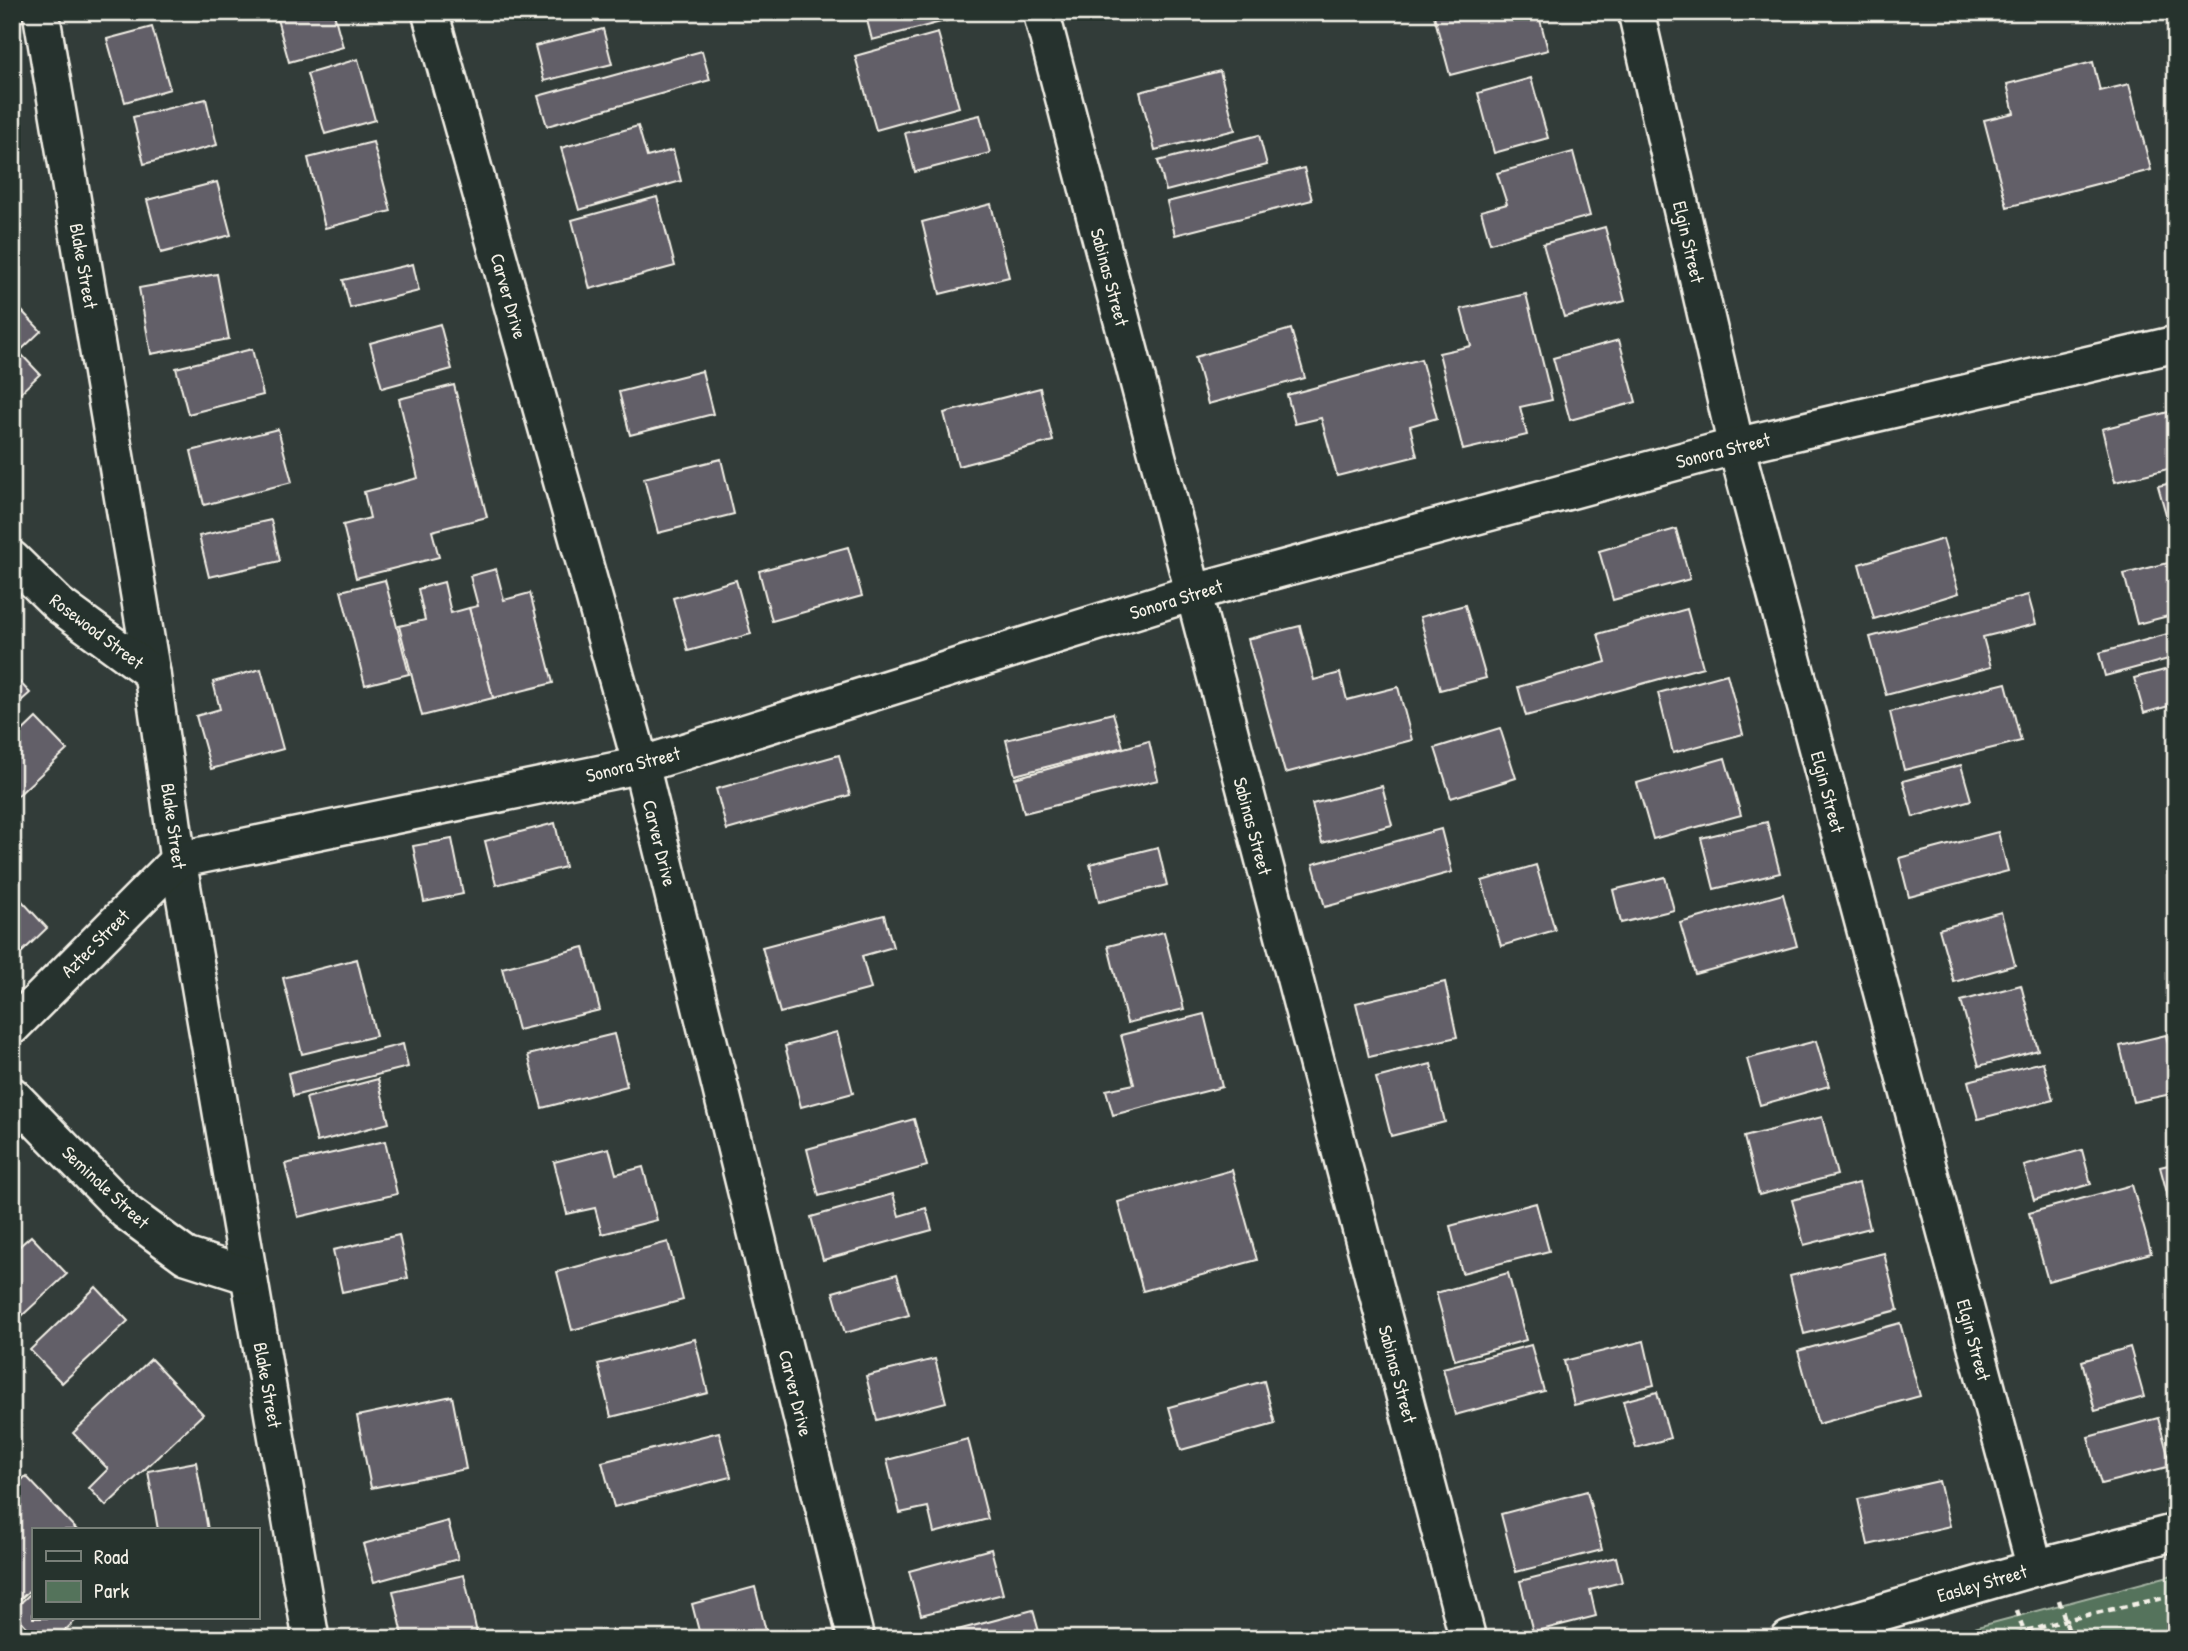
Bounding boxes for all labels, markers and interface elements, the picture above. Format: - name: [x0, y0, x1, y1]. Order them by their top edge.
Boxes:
- street label: Elgin Street: [1667, 198, 1711, 286]
- street label: Blake Street: [64, 221, 104, 311]
- street label: Sabinas Street: [1084, 225, 1136, 329]
- street label: Carver Drive: [484, 250, 534, 342]
- street label: Sonora Street: [1673, 426, 1773, 474]
- street label: Sonora Street: [1126, 572, 1226, 625]
- street label: Rosewood Street: [45, 587, 150, 675]
- street label: Sonora Street: [583, 740, 683, 788]
- street label: Elgin Street: [1805, 748, 1851, 836]
- street label: Sabinas Street: [1227, 774, 1279, 878]
- street label: Blake Street: [155, 782, 193, 871]
- street label: Carver Drive: [637, 797, 683, 889]
- street label: Aztec Street: [55, 903, 135, 983]
- street label: Seminole Street: [57, 1140, 156, 1235]
- street label: Elgin Street: [1951, 1296, 1997, 1384]
- street label: Sabinas Street: [1372, 1322, 1424, 1426]
- street label: Blake Street: [248, 1340, 288, 1430]
- street label: Carver Drive: [773, 1347, 819, 1439]
- legend: [32, 1528, 259, 1620]
- text: Road: [94, 1542, 128, 1571]
- street label: Easley Street: [1934, 1558, 2030, 1608]
- text: Park: [94, 1576, 129, 1605]

